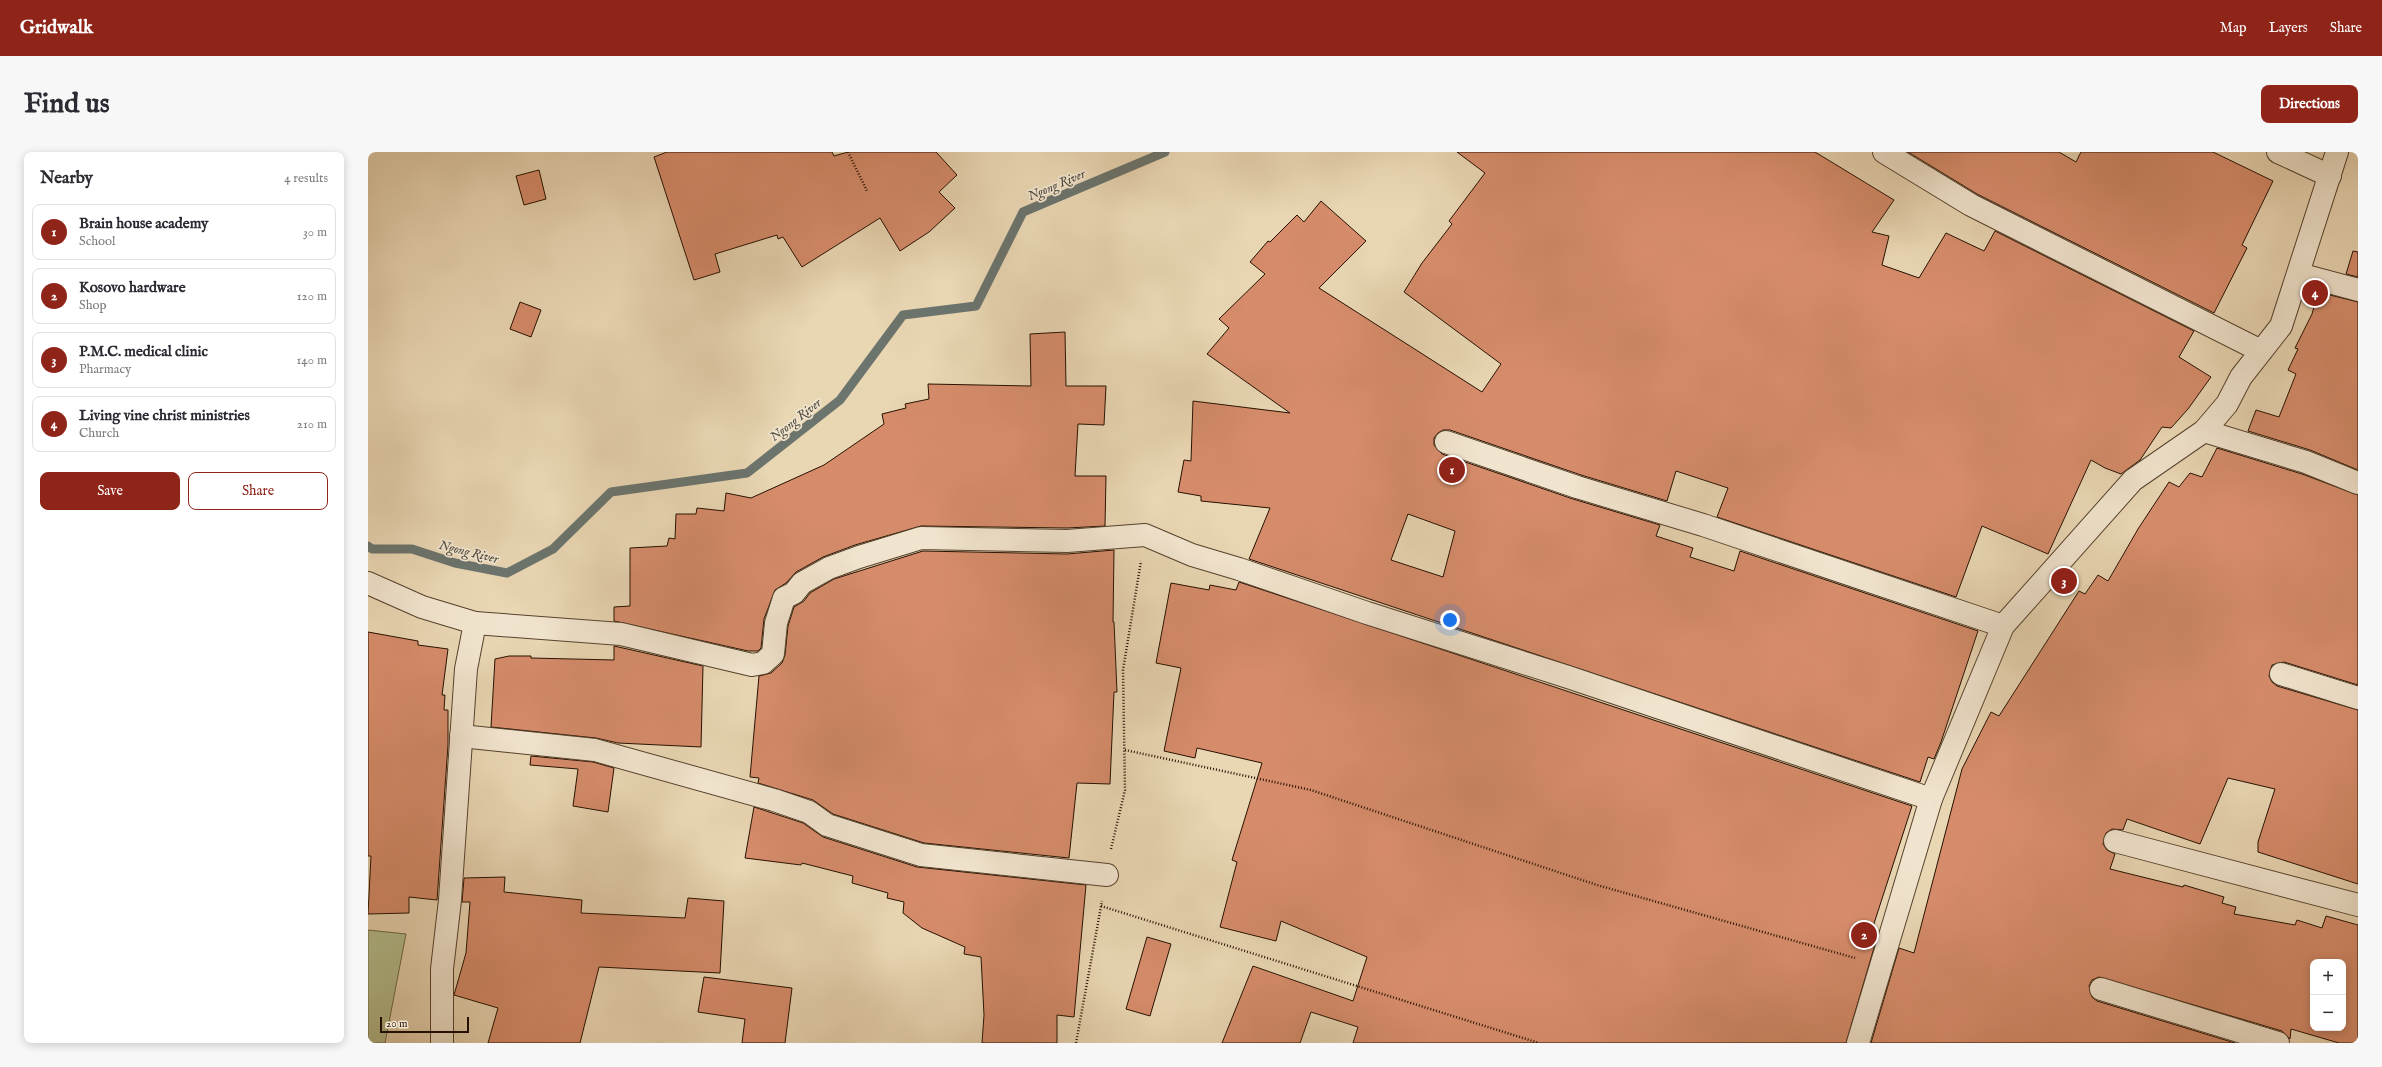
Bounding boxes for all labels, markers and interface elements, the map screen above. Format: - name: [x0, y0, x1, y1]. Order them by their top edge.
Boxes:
- text: Gridwalk: [20, 16, 93, 40]
- text: Map: [2220, 19, 2247, 37]
- text: Layers: [2269, 19, 2308, 37]
- text: Share: [2330, 19, 2362, 37]
- button: Directions: [2261, 85, 2358, 123]
- text: Find us: [24, 87, 110, 122]
- water label: Ngong River: [1025, 165, 1089, 206]
- text: Nearby: [40, 168, 93, 189]
- text: 4 results: [284, 170, 328, 187]
- text: Brain house academy: [79, 214, 209, 233]
- text: 1: [52, 224, 56, 241]
- text: 30 m: [303, 224, 327, 241]
- text: School: [79, 233, 116, 250]
- text: Kosovo hardware: [79, 278, 186, 297]
- pin: 4: [2302, 278, 2328, 308]
- text: 2: [51, 288, 57, 305]
- text: 120 m: [297, 288, 327, 305]
- text: Shop: [79, 297, 107, 314]
- text: P.M.C. medical clinic: [79, 342, 208, 361]
- text: 3: [52, 352, 56, 369]
- text: 140 m: [297, 352, 327, 369]
- text: Pharmacy: [79, 361, 131, 378]
- water label: Ngong River: [767, 394, 826, 446]
- text: Living vine christ ministries: [79, 406, 250, 425]
- text: 4: [51, 416, 57, 433]
- text: 210 m: [297, 416, 327, 433]
- text: Church: [79, 425, 119, 442]
- pin: 1: [1439, 455, 1465, 485]
- button: Save: [40, 472, 180, 510]
- button: Share: [188, 472, 328, 510]
- water label: Ngong River: [437, 537, 501, 569]
- pin: 3: [2051, 566, 2077, 596]
- your location: [1440, 610, 1460, 630]
- pin: 2: [1851, 920, 1877, 950]
- map controls: [2310, 959, 2346, 1031]
- button: +: [2310, 959, 2346, 995]
- button: −: [2310, 995, 2346, 1031]
- scale bar: [380, 1015, 469, 1034]
- text: 20 m: [386, 1017, 407, 1031]

